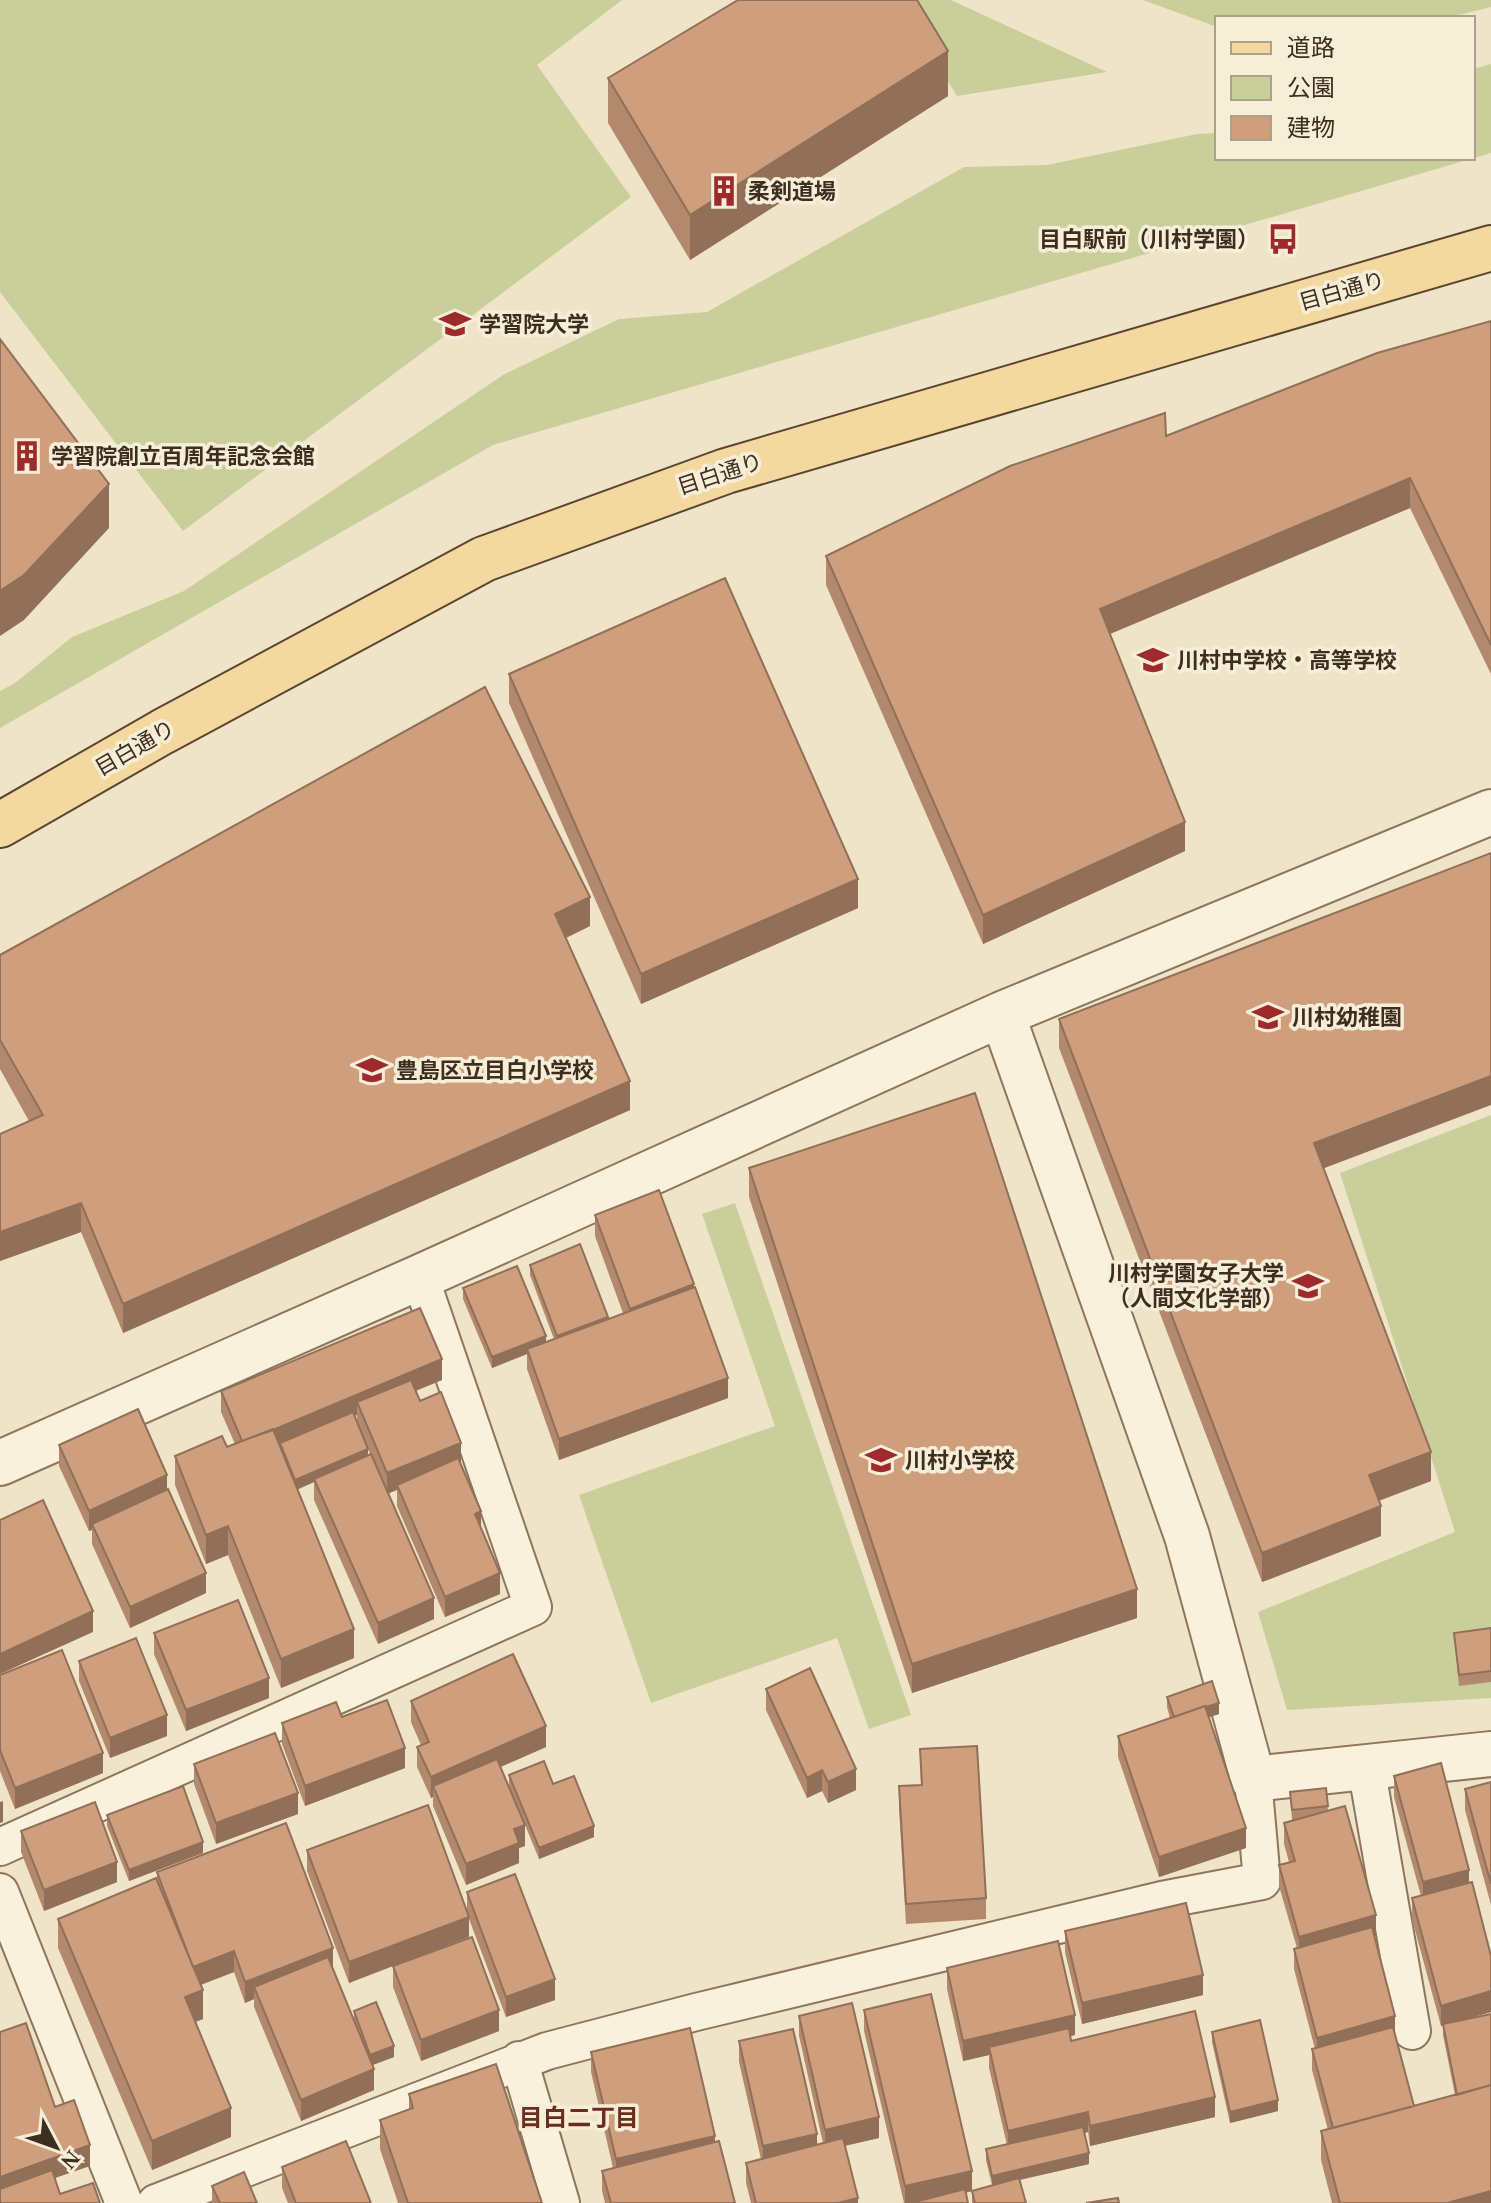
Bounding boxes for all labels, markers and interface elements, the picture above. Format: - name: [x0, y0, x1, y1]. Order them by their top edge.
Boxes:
- legend: [1215, 16, 1475, 160]
- text: 道路: [1287, 35, 1335, 61]
- text: 公園: [1287, 75, 1335, 101]
- text: 建物: [1287, 115, 1335, 141]
- building icon: 柔剣道場: [707, 174, 741, 208]
- place label: 柔剣道場: [748, 179, 836, 204]
- bus stop icon: 目白駅前（川村学園）: [1266, 222, 1300, 256]
- place label: 目白駅前（川村学園）: [1039, 227, 1259, 252]
- street label: 目白通り: [1296, 267, 1388, 315]
- school or university icon: 学習院大学: [438, 307, 472, 341]
- place label: 学習院大学: [479, 312, 589, 337]
- building icon: 学習院創立百周年記念会館: [10, 439, 44, 473]
- place label: 学習院創立百周年記念会館: [51, 444, 315, 469]
- street label: 目白通り: [674, 449, 766, 499]
- school or university icon: 川村中学校・高等学校: [1136, 643, 1170, 677]
- place label: 川村中学校・高等学校: [1177, 648, 1397, 673]
- street label: 目白通り: [91, 715, 179, 781]
- school or university icon: 川村幼稚園: [1251, 1000, 1285, 1034]
- place label: 川村幼稚園: [1292, 1005, 1402, 1030]
- school or university icon: 豊島区立目白小学校: [355, 1053, 389, 1087]
- place label: 豊島区立目白小学校: [396, 1058, 594, 1083]
- place label: 川村学園女子大学 （人間文化学部）: [1108, 1261, 1284, 1311]
- school or university icon: 川村学園女子大学 （人間文化学部）: [1291, 1269, 1325, 1303]
- school or university icon: 川村小学校: [864, 1443, 898, 1477]
- place label: 川村小学校: [905, 1448, 1015, 1473]
- district label: 目白二丁目: [519, 2105, 639, 2131]
- north arrow: [16, 2107, 96, 2187]
- text: N: [56, 2146, 85, 2174]

